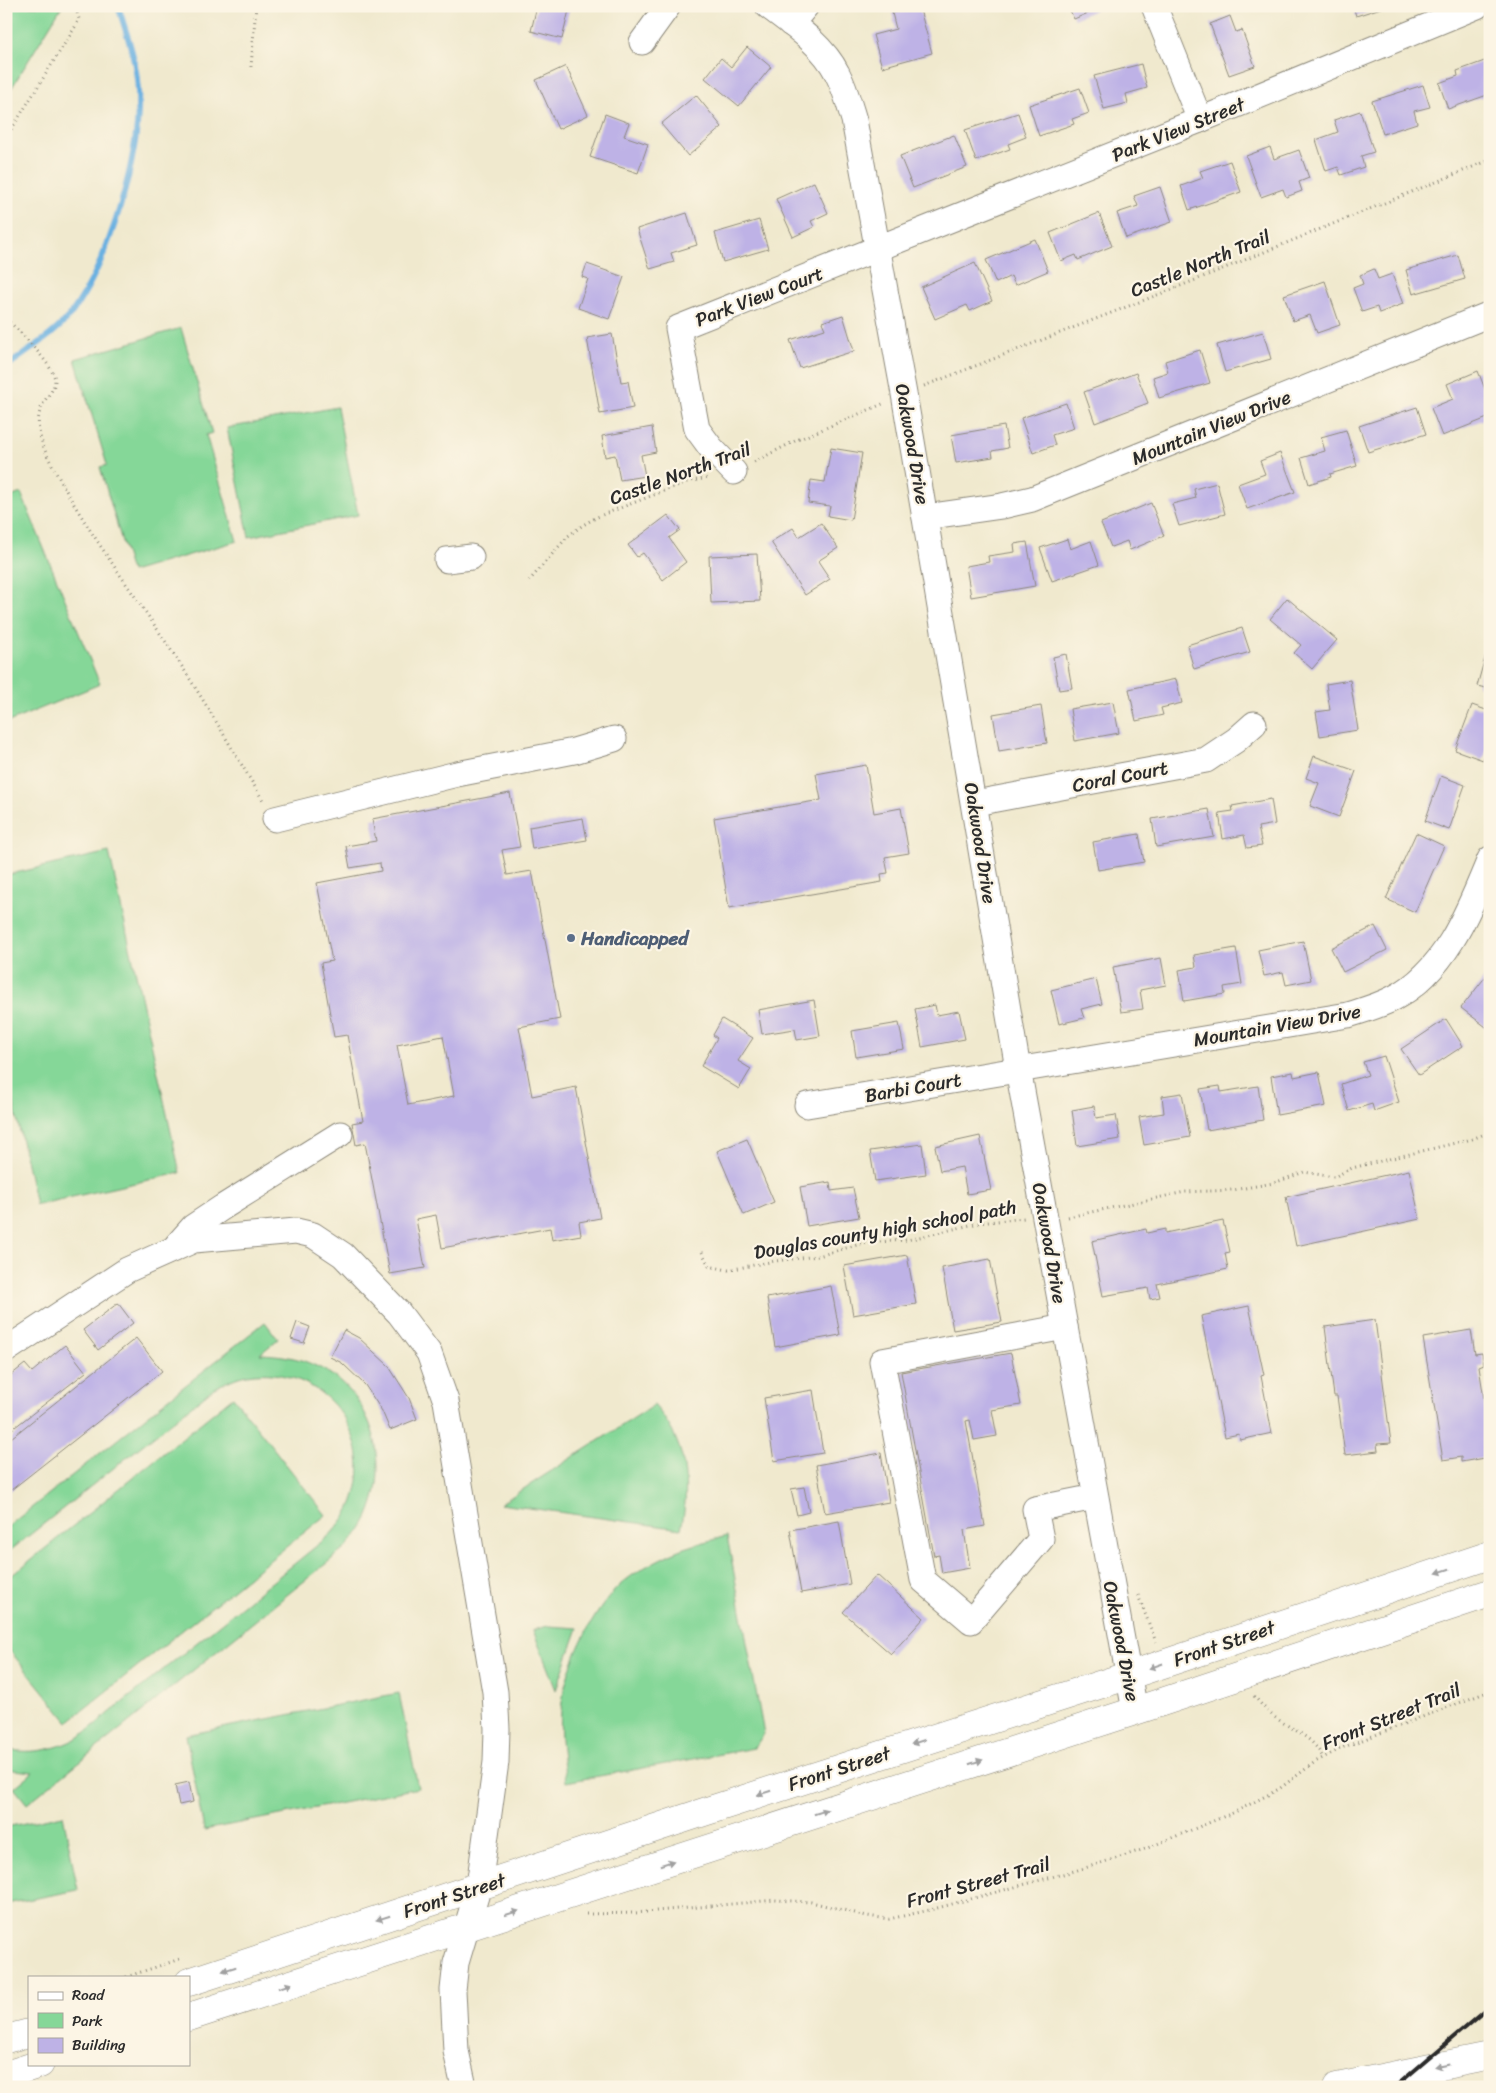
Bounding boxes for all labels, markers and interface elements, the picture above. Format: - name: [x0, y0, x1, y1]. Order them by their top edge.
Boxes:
- street label: Park View Street: [1107, 87, 1251, 171]
- street label: Castle North Trail: [1125, 220, 1276, 307]
- street label: Park View Court: [690, 257, 828, 336]
- street label: Mountain View Drive: [1126, 380, 1296, 475]
- street label: Oakwood Drive: [886, 381, 939, 507]
- street label: Castle North Trail: [605, 432, 756, 514]
- street label: Coral Court: [1069, 751, 1171, 802]
- street label: Oakwood Drive: [955, 780, 1006, 906]
- place label: Handicapped: [580, 922, 690, 955]
- marker: Handicapped: [565, 932, 577, 944]
- street label: Mountain View Drive: [1191, 994, 1364, 1056]
- street label: Barbi Court: [862, 1063, 964, 1112]
- street label: Oakwood Drive: [1023, 1180, 1076, 1306]
- street label: Douglas county high school path: [751, 1190, 1019, 1269]
- one-way arrow: [1436, 1567, 1451, 1575]
- street label: Oakwood Drive: [1094, 1578, 1149, 1704]
- street label: Front Street: [1169, 1610, 1281, 1676]
- one-way arrow: [1149, 1663, 1164, 1670]
- street label: Front Street Trail: [1317, 1673, 1466, 1759]
- street label: Front Street: [784, 1736, 896, 1801]
- one-way arrow: [911, 1739, 926, 1747]
- one-way arrow: [968, 1758, 983, 1766]
- one-way arrow: [756, 1789, 771, 1797]
- one-way arrow: [814, 1808, 829, 1816]
- street label: Front Street Trail: [903, 1847, 1054, 1918]
- one-way arrow: [659, 1858, 674, 1866]
- street label: Front Street: [399, 1863, 511, 1928]
- one-way arrow: [505, 1909, 520, 1916]
- one-way arrow: [375, 1914, 390, 1922]
- one-way arrow: [221, 1966, 236, 1973]
- legend: [28, 1976, 190, 2066]
- text: Road: [72, 1982, 105, 2008]
- one-way arrow: [278, 1982, 293, 1989]
- text: Park: [72, 2008, 103, 2034]
- text: Building: [72, 2032, 126, 2058]
- one-way arrow: [1434, 2062, 1450, 2070]

